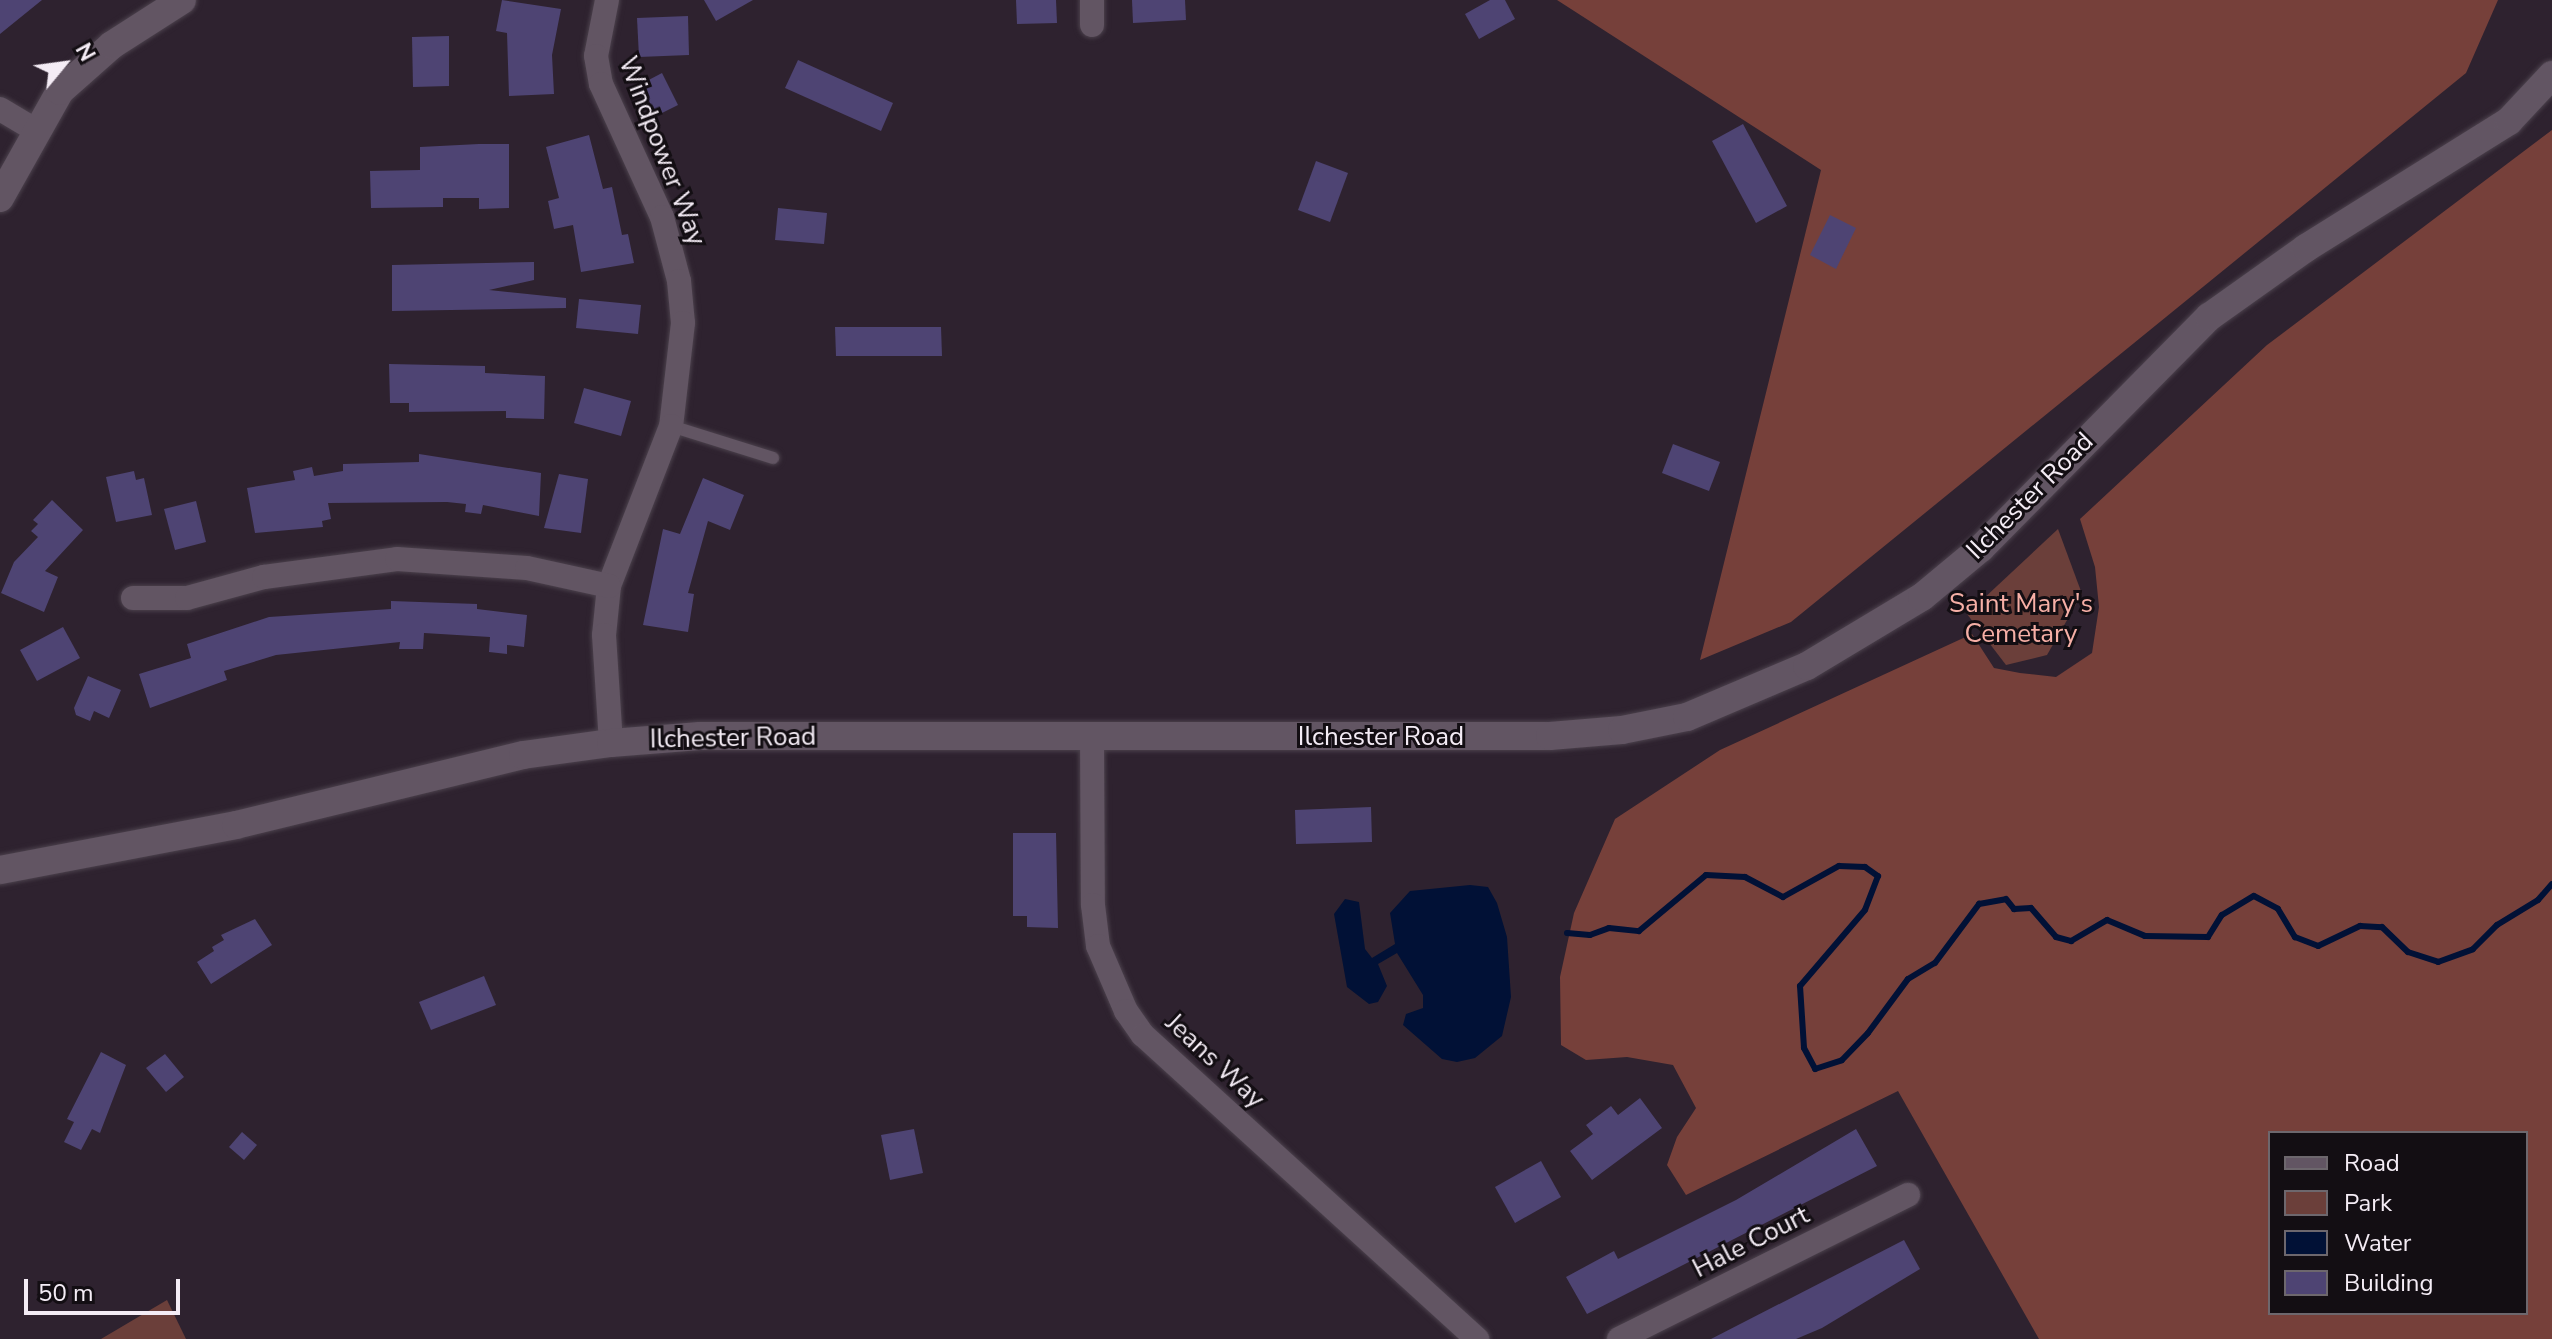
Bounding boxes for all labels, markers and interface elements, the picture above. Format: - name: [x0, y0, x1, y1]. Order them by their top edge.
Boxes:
- north arrow: [24, 24, 104, 104]
- text: N: [68, 38, 102, 67]
- street label: Windpower Way: [612, 52, 712, 250]
- street label: Ilchester Road: [1960, 426, 2100, 566]
- park label: Saint Mary's Cemetary: [1949, 588, 2093, 650]
- street label: Ilchester Road: [649, 721, 817, 755]
- street label: Ilchester Road: [1298, 721, 1464, 753]
- street label: Jeans Way: [1159, 1007, 1271, 1115]
- legend: [2268, 1131, 2528, 1315]
- text: Road: [2344, 1147, 2400, 1179]
- text: Park: [2344, 1187, 2392, 1219]
- street label: Hale Court: [1688, 1199, 1814, 1285]
- text: Water: [2344, 1227, 2411, 1259]
- scale bar: [28, 1263, 184, 1313]
- text: Building: [2344, 1267, 2434, 1299]
- text: 50 m: [38, 1277, 94, 1309]

